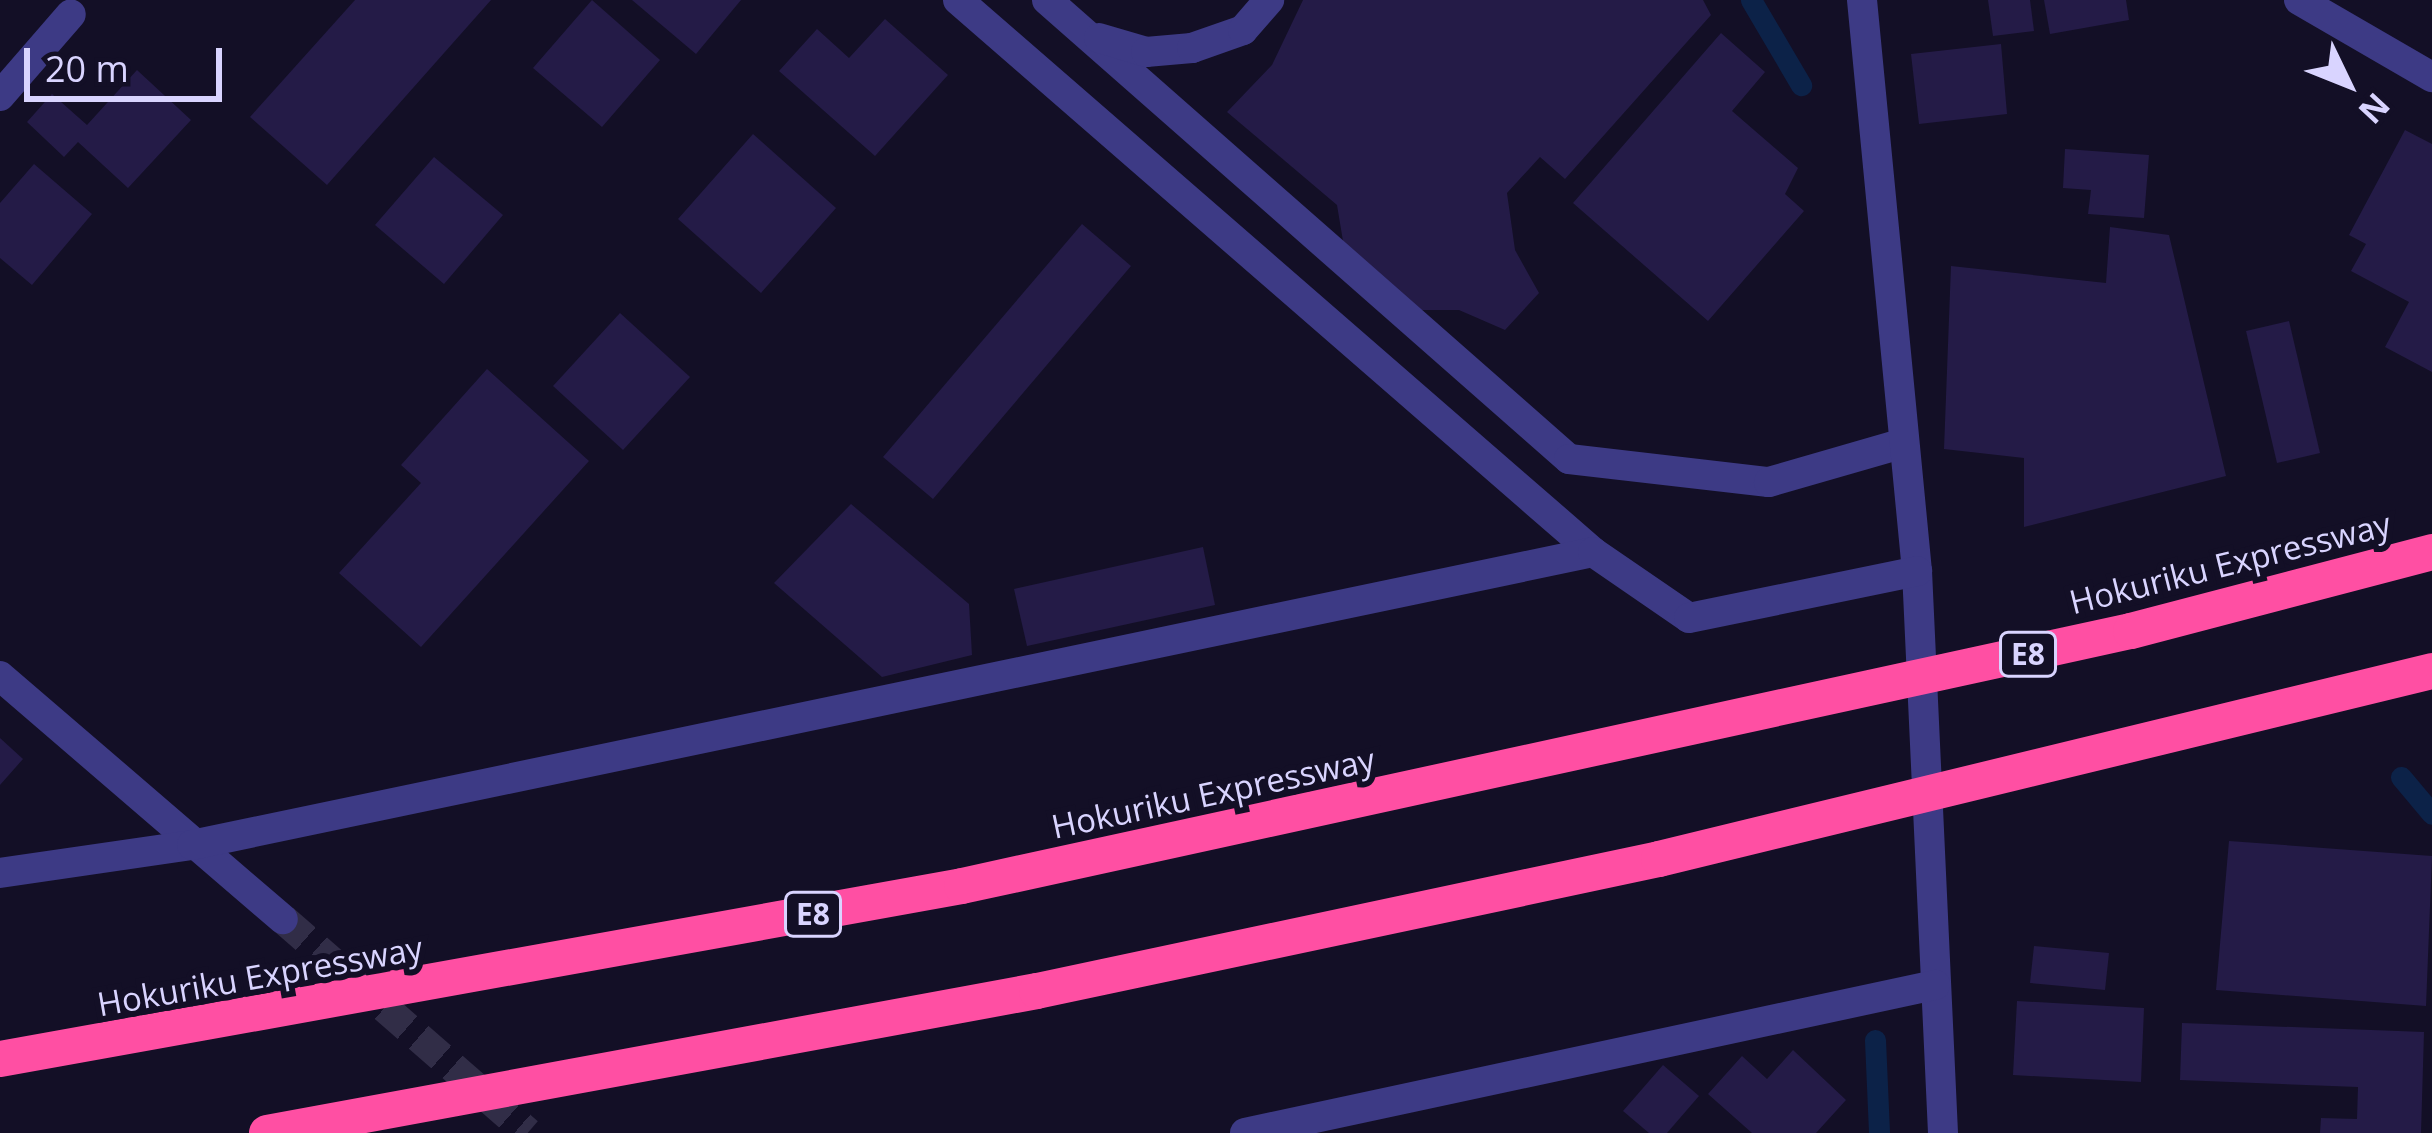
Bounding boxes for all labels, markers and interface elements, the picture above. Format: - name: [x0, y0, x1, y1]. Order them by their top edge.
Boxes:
- scale bar: [30, 24, 228, 98]
- north arrow: [2288, 24, 2408, 144]
- text: 20 m: [45, 44, 129, 93]
- text: N: [2349, 84, 2400, 134]
- street label: Hokuriku Expressway: [2065, 504, 2395, 622]
- road number: E8: [1998, 630, 2058, 678]
- street label: Hokuriku Expressway: [1048, 739, 1378, 847]
- road number: E8: [783, 890, 843, 938]
- street label: Hokuriku Expressway: [94, 928, 426, 1024]

